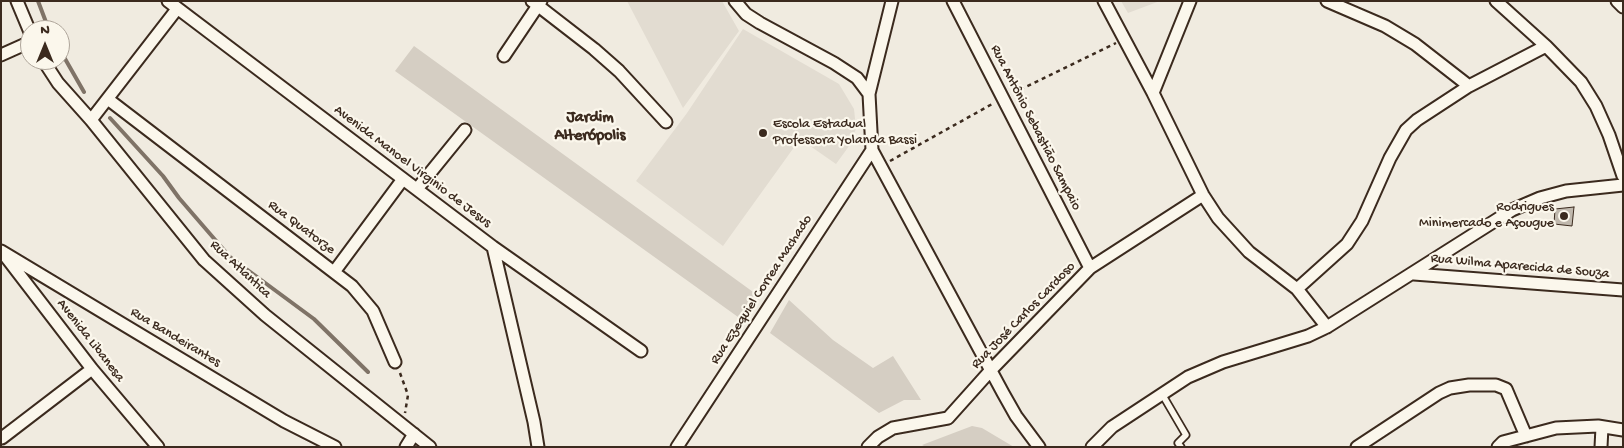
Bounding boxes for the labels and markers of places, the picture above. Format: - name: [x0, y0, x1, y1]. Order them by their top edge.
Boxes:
- place label: Escola Estadual Professora Yolanda Bassi: [773, 117, 917, 150]
- marker: Escola Estadual Professora Yolanda Bassi: [757, 127, 769, 139]
- place label: Rodrigues Minimercado e Açougue: [1419, 200, 1554, 232]
- marker: Rodrigues Minimercado e Açougue: [1558, 210, 1570, 222]

